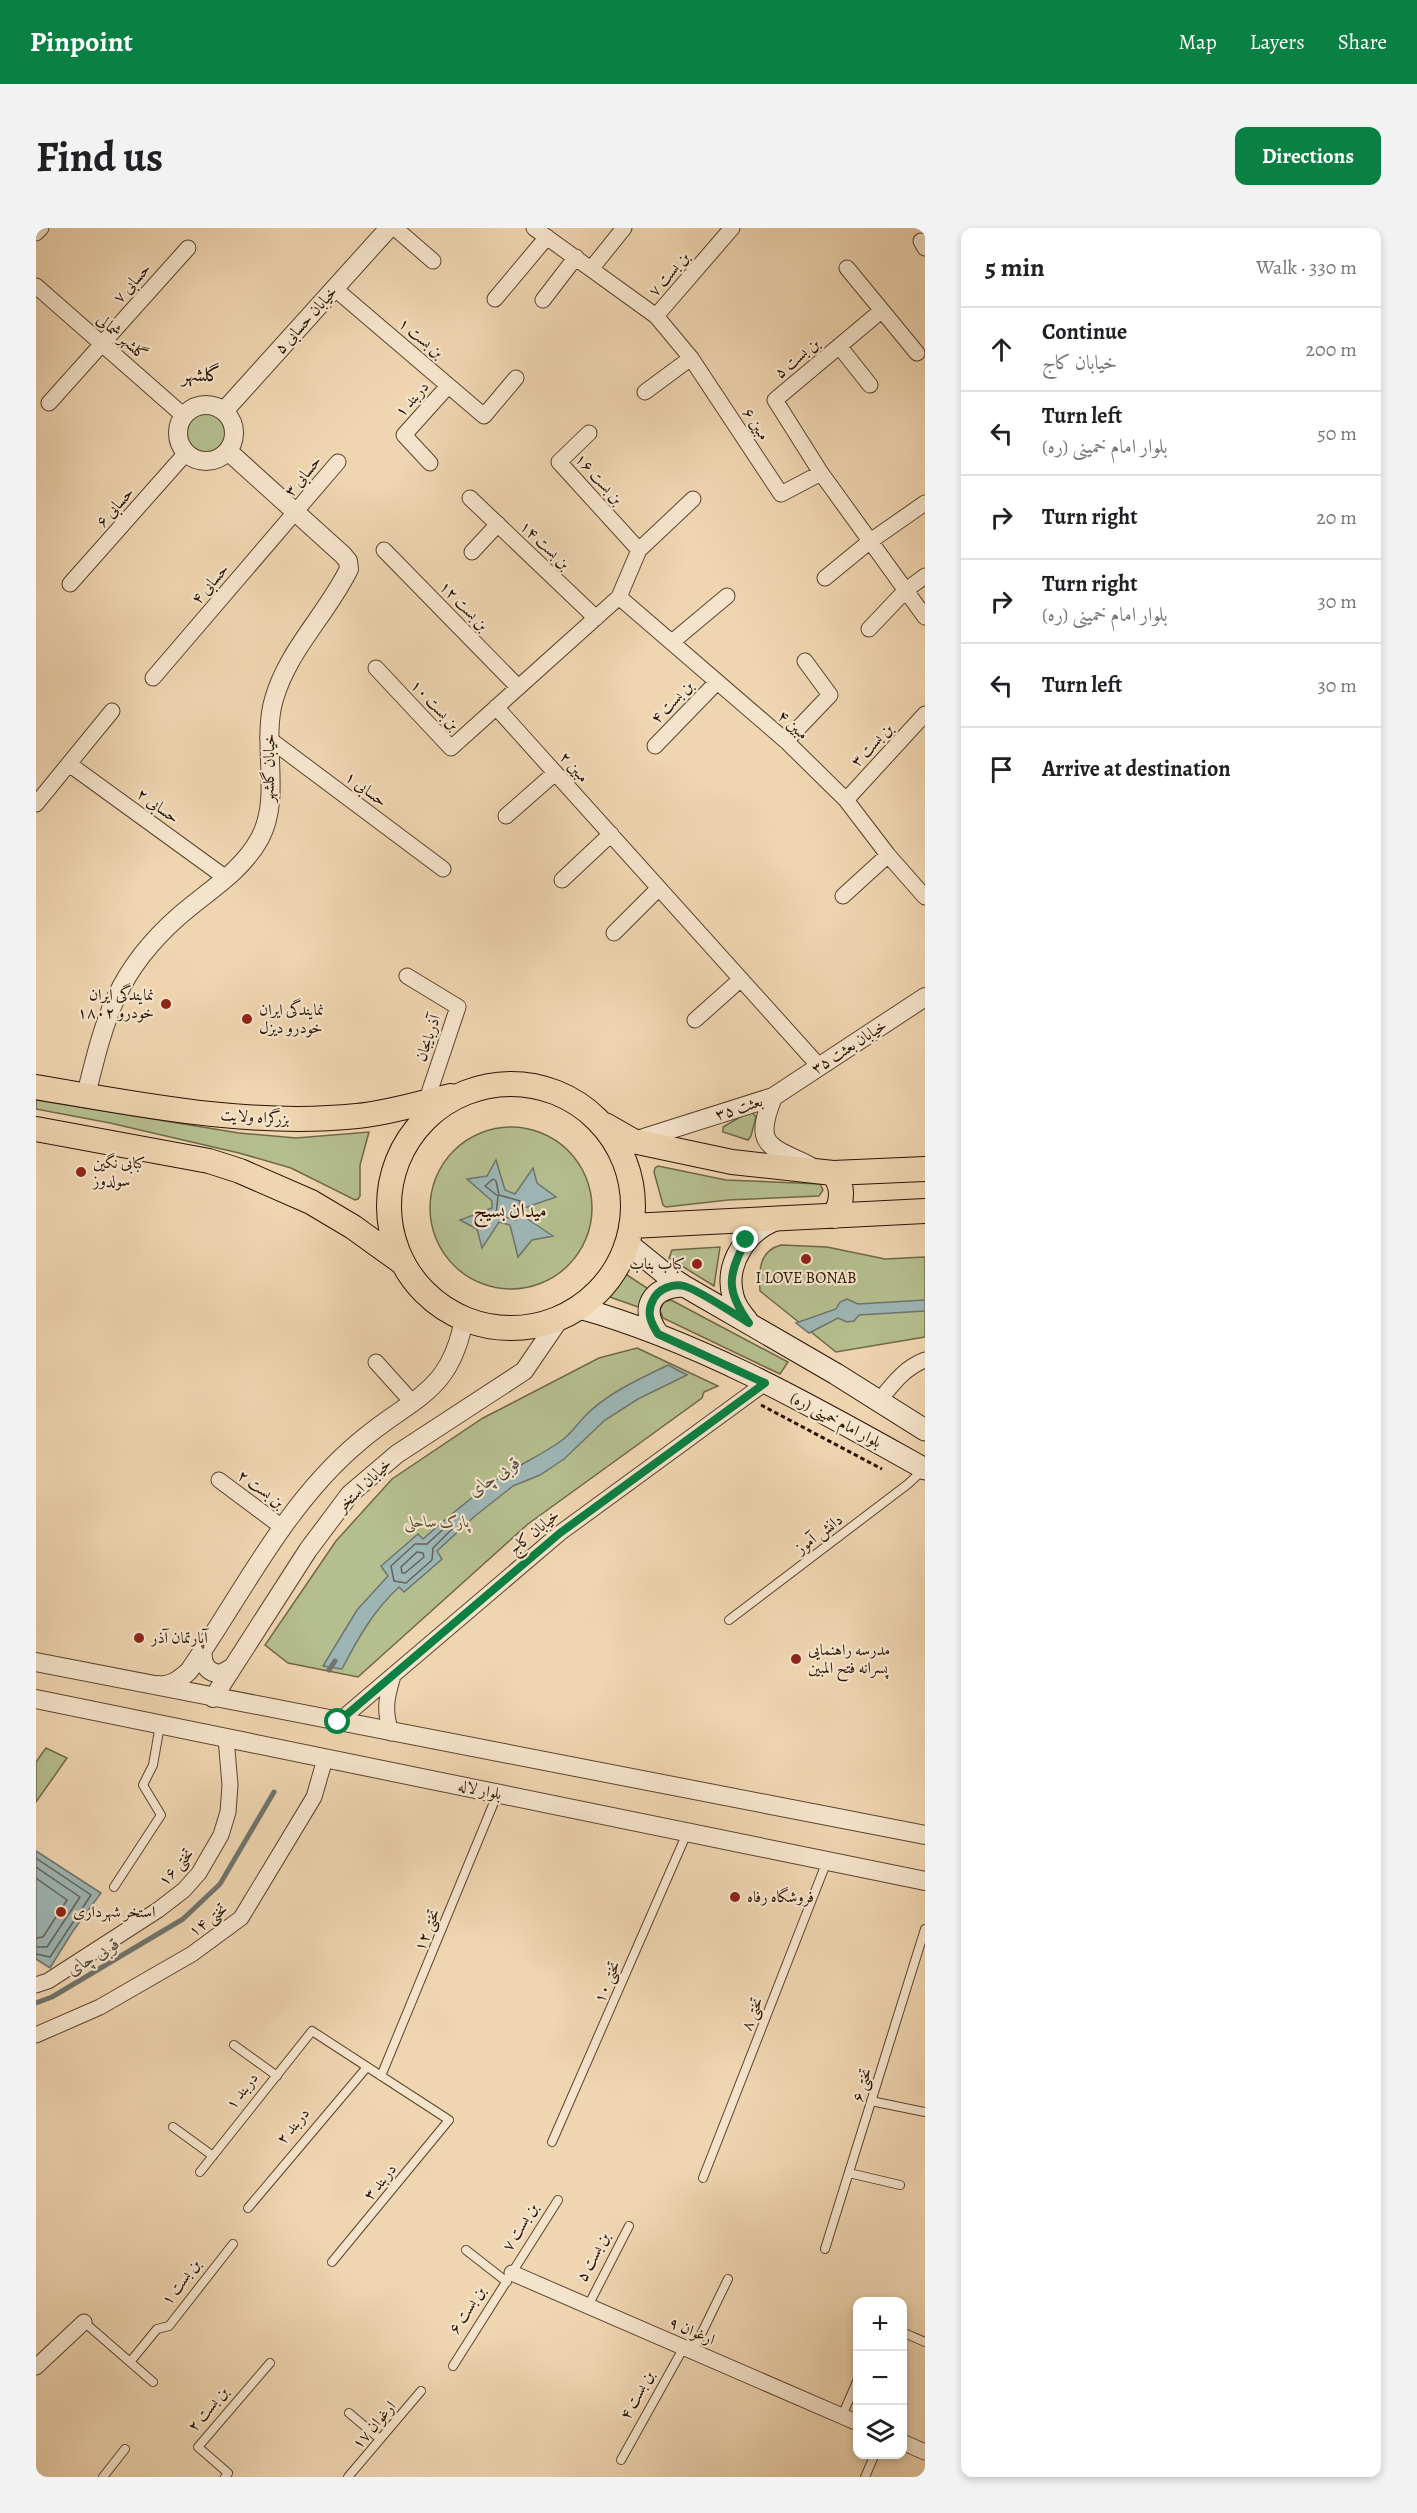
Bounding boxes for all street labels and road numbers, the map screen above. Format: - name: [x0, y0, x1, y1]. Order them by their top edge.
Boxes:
- street label: بن بست ۷: [643, 247, 695, 301]
- street label: حسابی ۷: [108, 258, 156, 308]
- street label: خیابان حسابی ۵: [270, 281, 342, 359]
- street label: گلشهر شمالی: [92, 309, 152, 365]
- street label: بن بست ۱: [394, 312, 448, 364]
- street label: بن بست ۵: [770, 332, 824, 384]
- street label: دربند ۱: [390, 376, 434, 422]
- street label: مبین ۶: [737, 403, 775, 445]
- street label: بن بست ۱۶: [570, 448, 628, 510]
- street label: حسابی ۳: [279, 451, 327, 501]
- street label: حسابی ۶: [91, 482, 139, 532]
- street label: بن بست ۱۴: [515, 515, 575, 575]
- street label: حسابی ۴: [186, 559, 234, 609]
- street label: بن بست ۱۲: [434, 576, 494, 636]
- street label: بن بست ۱۰: [406, 675, 464, 735]
- street label: بن بست ۴: [646, 675, 698, 729]
- street label: مبین ۴: [773, 705, 813, 745]
- street label: بن بست ۳: [846, 718, 898, 772]
- street label: خیابان گلشهر: [257, 734, 281, 804]
- street label: مبین ۲: [554, 747, 594, 787]
- street label: حسابی ۱: [340, 766, 392, 812]
- street label: حسابی ۲: [132, 783, 184, 829]
- street label: آذربایجان: [410, 1010, 447, 1064]
- street label: خیابان بعثت ۳۵: [807, 1014, 891, 1080]
- street label: بعثت ۳۵: [712, 1090, 766, 1126]
- street label: بزرگراه ولایت: [220, 1104, 290, 1130]
- street label: بلوار امام خمینی (ره): [785, 1387, 886, 1456]
- street label: خیابان استخر: [330, 1453, 396, 1518]
- street label: بن بست ۲: [233, 1464, 289, 1514]
- street label: خیابان کاج: [504, 1504, 566, 1562]
- street label: دانش آموز: [789, 1509, 847, 1560]
- street label: بلوار لاله: [456, 1775, 504, 1805]
- street label: تختی ۱۶: [153, 1843, 199, 1891]
- street label: تختی ۱۴: [184, 1898, 232, 1942]
- street label: تختی ۱۲: [409, 1906, 445, 1954]
- street label: تختی ۱۰: [588, 1958, 626, 2006]
- street label: تختی ۸: [735, 1994, 769, 2034]
- street label: تختی ۶: [846, 2065, 878, 2105]
- street label: دربند ۱: [221, 2068, 263, 2114]
- street label: دربند ۲: [271, 2103, 315, 2149]
- street label: دربند ۳: [358, 2159, 402, 2205]
- street label: بن بست ۷: [497, 2199, 543, 2255]
- street label: بن بست ۵: [571, 2228, 615, 2286]
- street label: بن بست ۱: [156, 2254, 206, 2310]
- street label: بن بست ۶: [443, 2282, 491, 2338]
- street label: ارغوان ۹: [666, 2311, 718, 2351]
- street label: بن بست ۴: [614, 2366, 660, 2424]
- street label: بن بست ۲: [182, 2382, 234, 2436]
- street label: ارغوان ۱۷: [347, 2396, 401, 2454]

